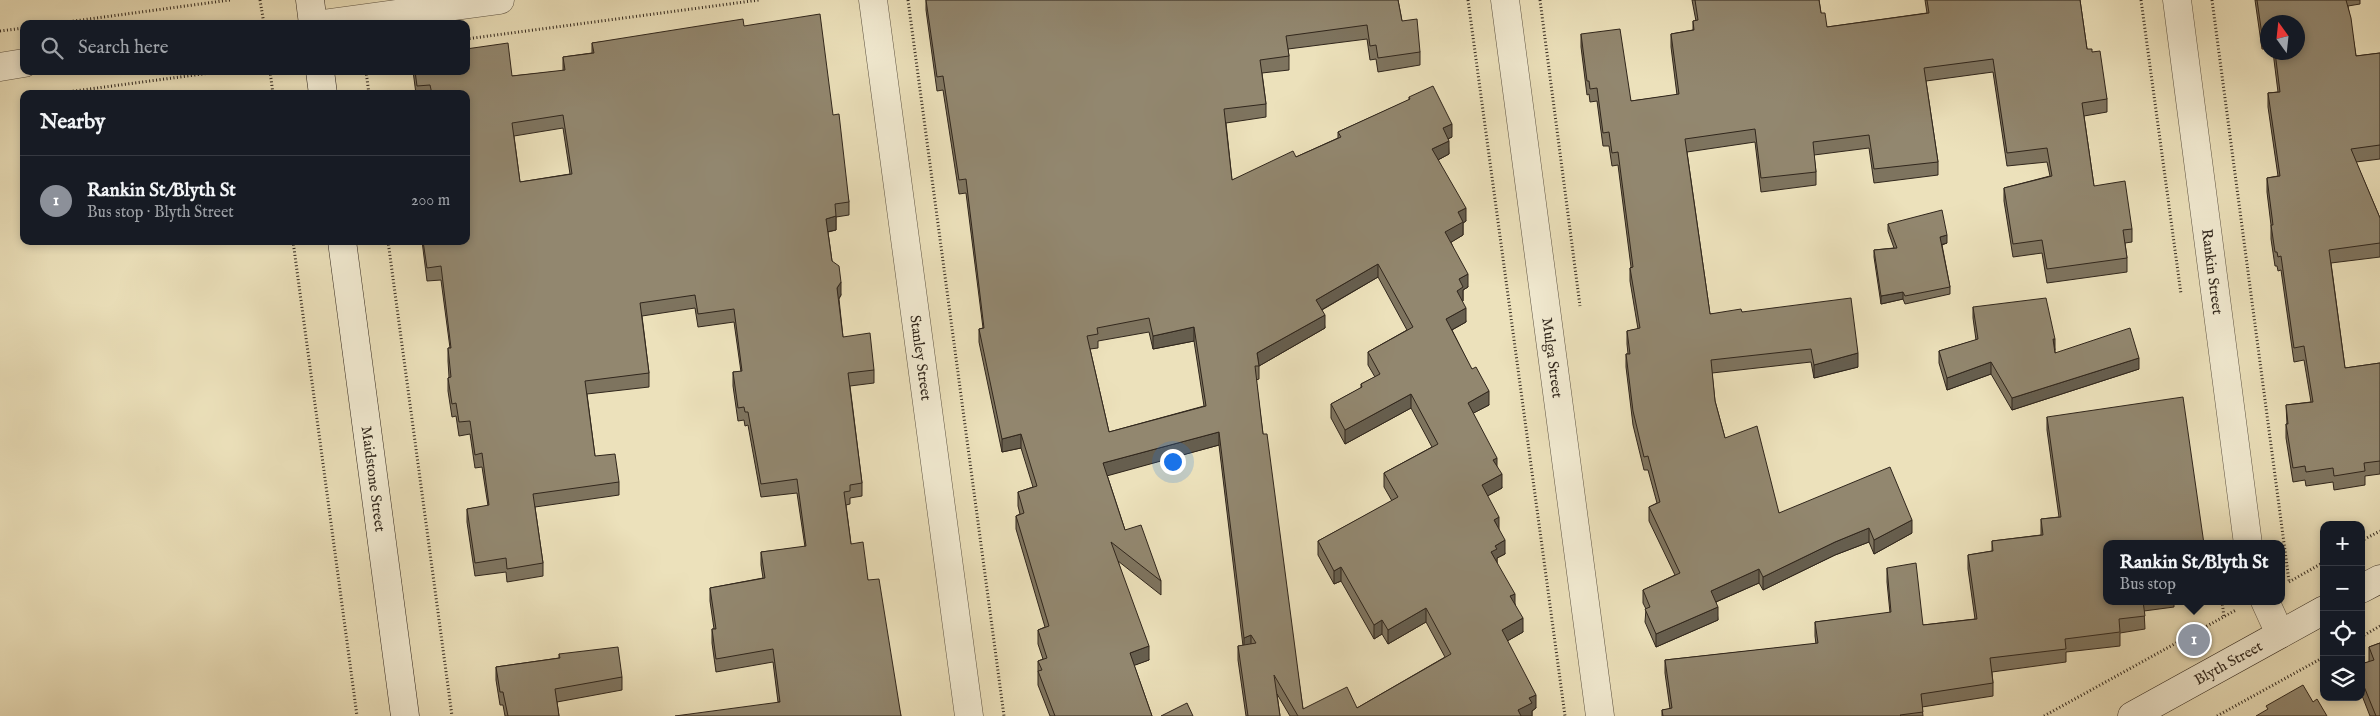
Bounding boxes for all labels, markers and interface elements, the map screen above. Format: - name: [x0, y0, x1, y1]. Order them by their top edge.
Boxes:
- north arrow: [2260, 15, 2305, 60]
- search box: [20, 20, 470, 75]
- icon: search: [38, 34, 66, 62]
- text: Search here: [78, 36, 169, 60]
- text: Nearby: [40, 109, 105, 136]
- text: Rankin St/Blyth St: [87, 179, 236, 203]
- text: 1: [53, 191, 59, 211]
- text: 200 m: [411, 191, 450, 211]
- text: Bus stop · Blyth Street: [87, 203, 234, 223]
- street label: Rankin Street: [2197, 228, 2227, 316]
- street label: Stanley Street: [906, 314, 936, 402]
- street label: Mulga Street: [1538, 316, 1567, 399]
- street label: Maidstone Street: [357, 425, 390, 533]
- your location: [1160, 449, 1186, 475]
- map controls: [2320, 521, 2365, 701]
- button: +: [2320, 521, 2365, 566]
- popup: [2103, 540, 2285, 605]
- text: Rankin St/Blyth St: [2120, 551, 2268, 575]
- button: −: [2320, 566, 2365, 611]
- text: Bus stop: [2120, 575, 2176, 595]
- button: locate: [2320, 611, 2365, 656]
- pin: 1: [2178, 621, 2210, 659]
- street label: Blyth Street: [2191, 636, 2266, 689]
- button: layers: [2320, 656, 2365, 701]

